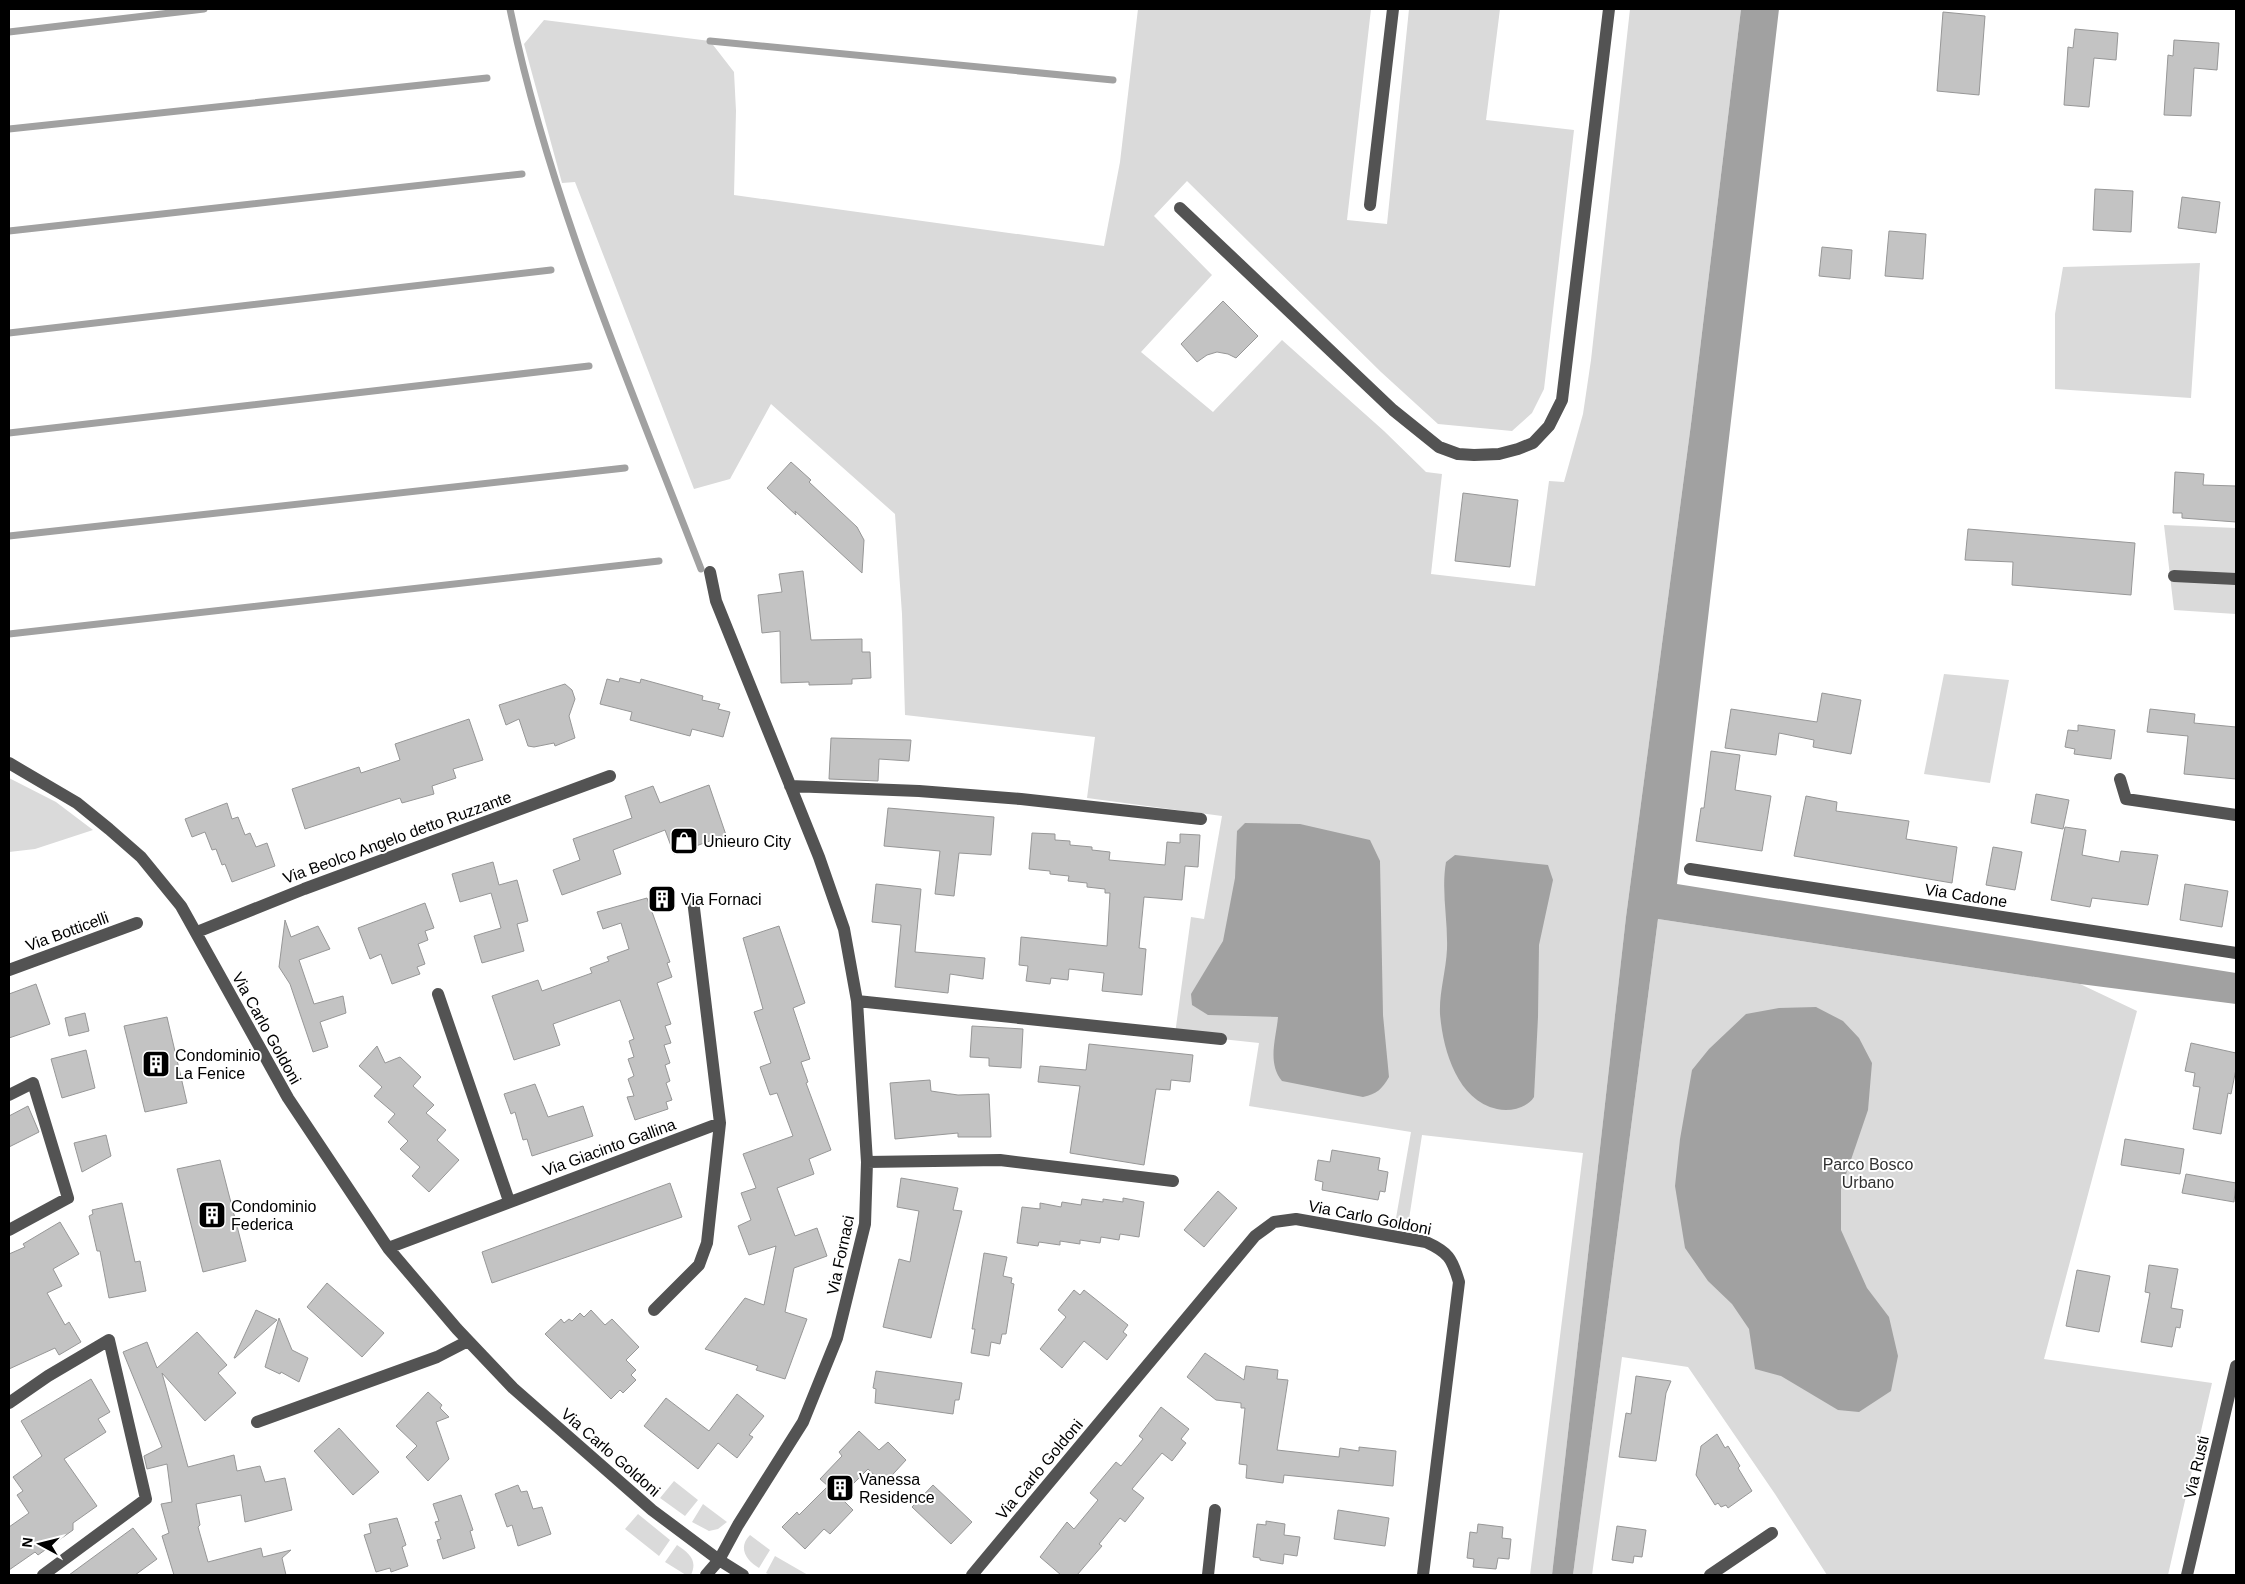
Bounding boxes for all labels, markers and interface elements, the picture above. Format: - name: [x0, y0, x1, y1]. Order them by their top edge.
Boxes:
- street label: Via Beolco Angelo detto Ruzzante: [281, 788, 514, 887]
- shop icon: Unieuro City: [669, 826, 699, 856]
- place label: Unieuro City: [703, 833, 791, 850]
- street label: Via Cadone: [1923, 881, 2009, 910]
- building icon: Via Fornaci: [647, 884, 677, 914]
- place label: Via Fornaci: [681, 891, 762, 908]
- street label: Via Botticelli: [23, 909, 111, 954]
- street label: Via Carlo Goldoni: [229, 969, 304, 1087]
- place label: Condominio La Fenice: [175, 1047, 260, 1082]
- building icon: Condominio La Fenice: [141, 1049, 171, 1079]
- street label: Via Giacinto Gallina: [540, 1115, 678, 1179]
- park label: Parco Bosco Urbano: [1823, 1156, 1913, 1191]
- street label: Via Carlo Goldoni: [1307, 1197, 1433, 1238]
- place label: Condominio Federica: [231, 1198, 316, 1233]
- building icon: Condominio Federica: [197, 1200, 227, 1230]
- street label: Via Fornaci: [824, 1214, 857, 1296]
- street label: Via Carlo Goldoni: [558, 1405, 663, 1500]
- street label: Via Carlo Goldoni: [993, 1416, 1086, 1523]
- street label: Via Rusti: [2181, 1434, 2212, 1500]
- place label: Vanessa Residence: [859, 1471, 935, 1506]
- building icon: Vanessa Residence: [825, 1473, 855, 1503]
- north arrow: [15, 1519, 65, 1569]
- text: N: [19, 1536, 36, 1548]

